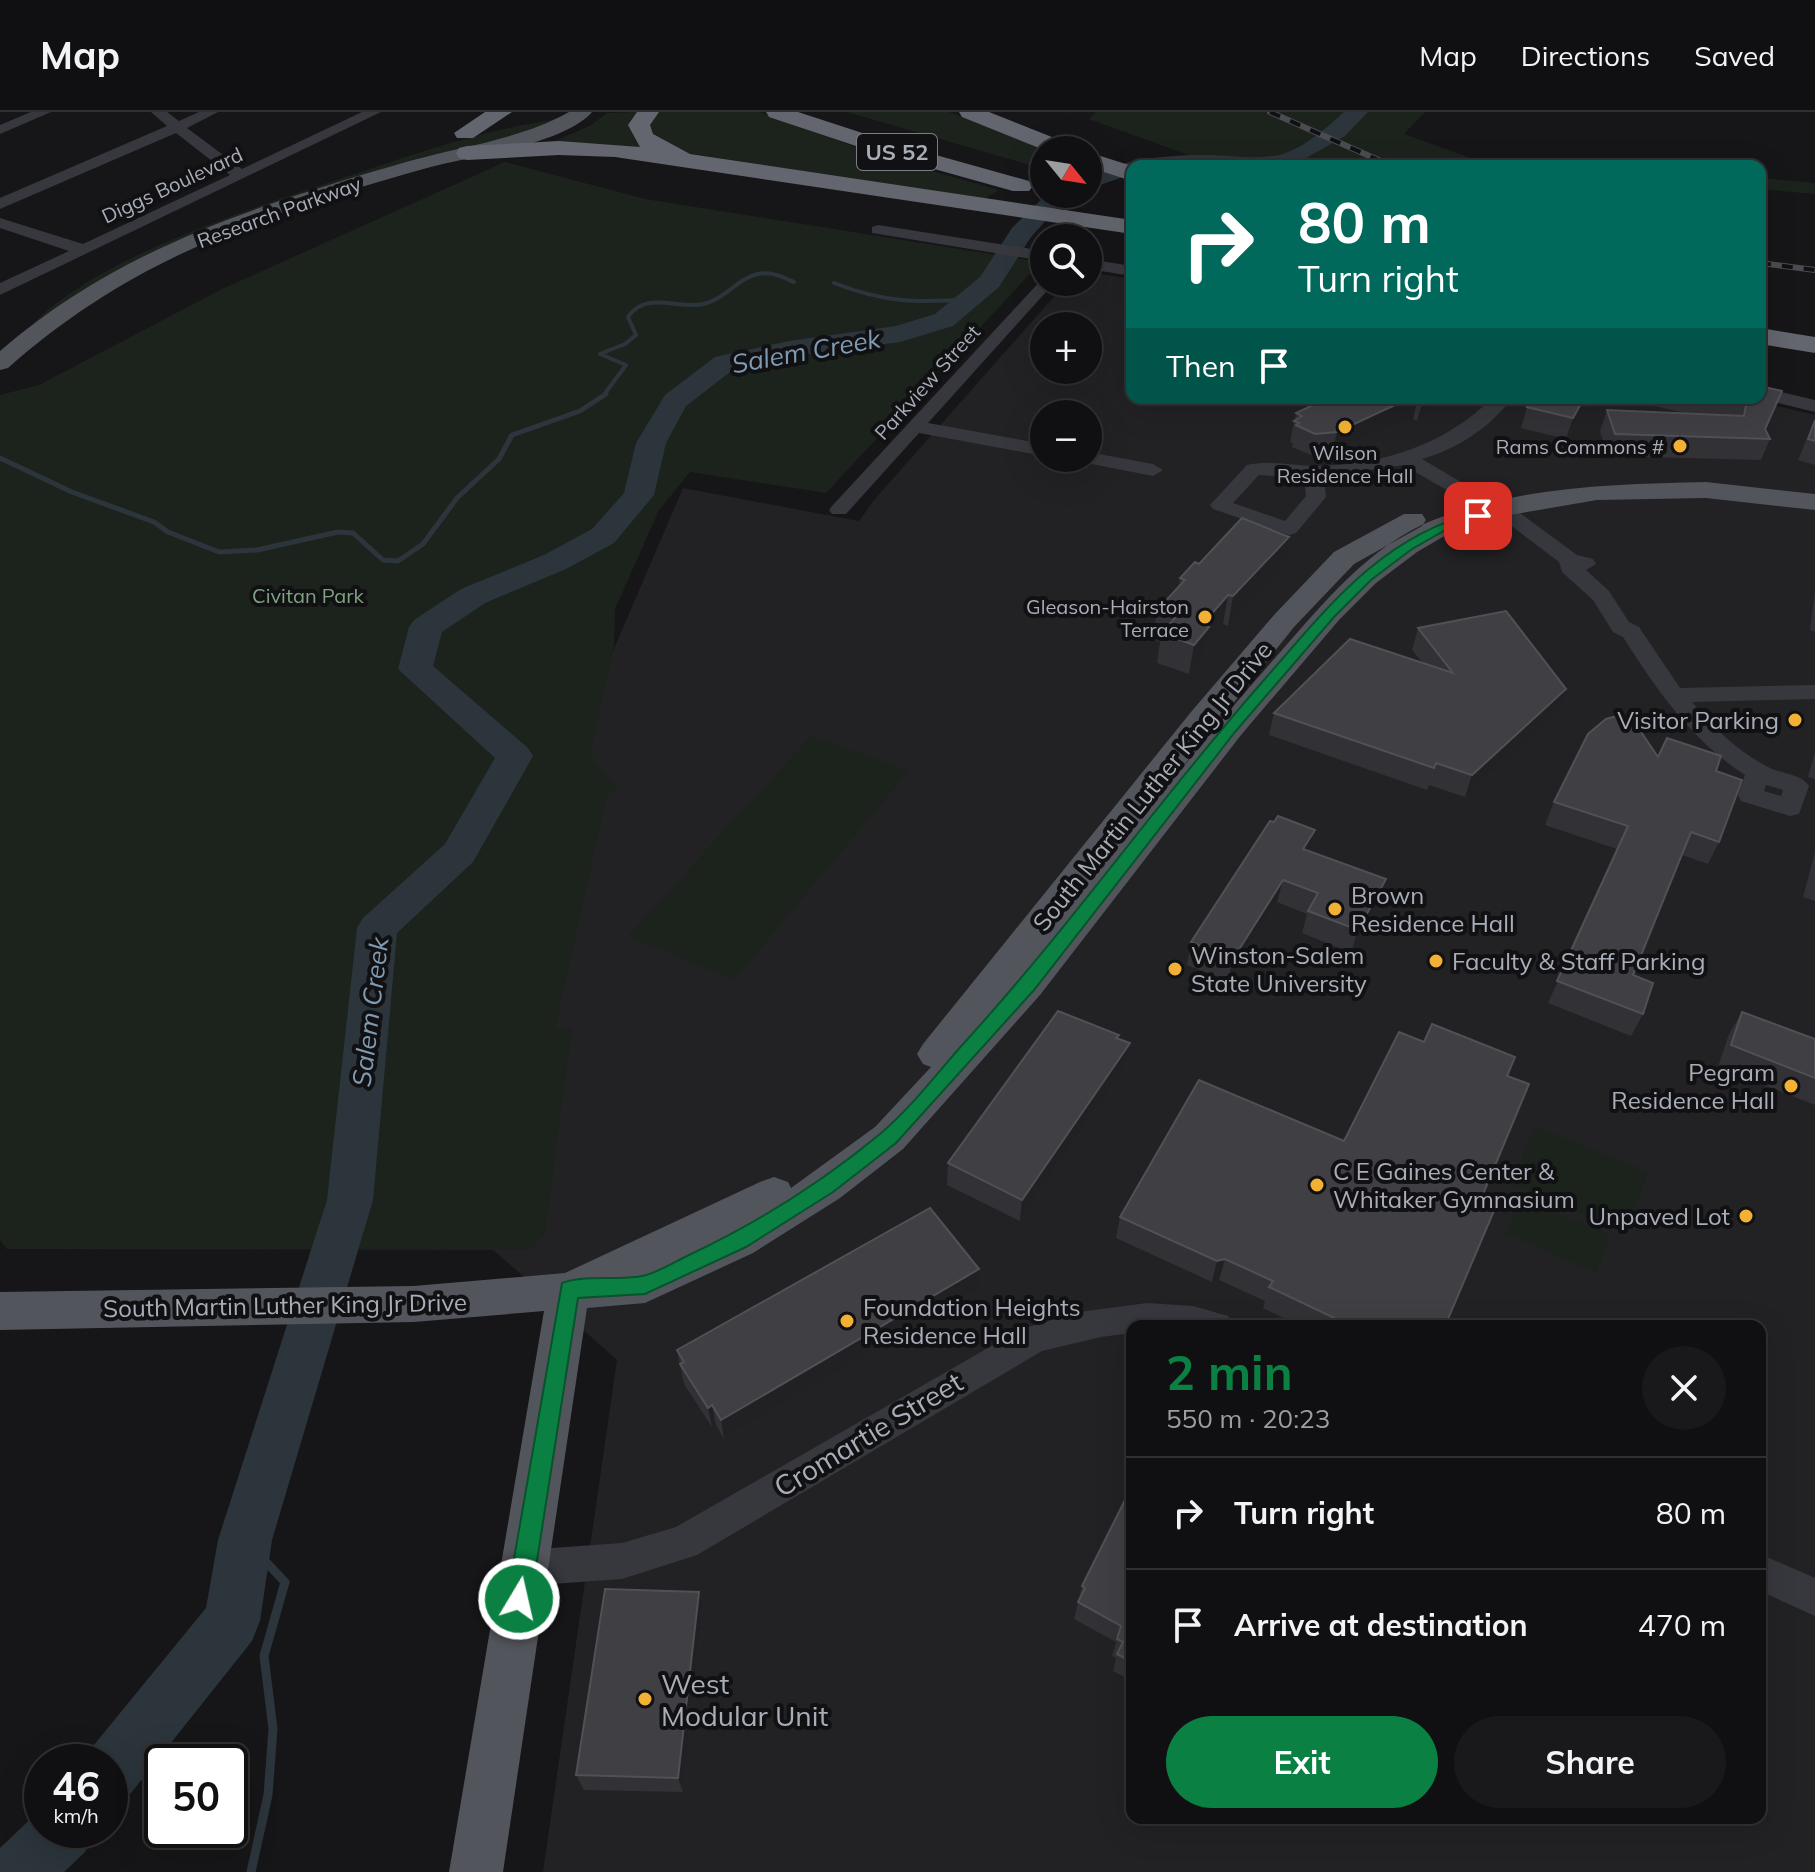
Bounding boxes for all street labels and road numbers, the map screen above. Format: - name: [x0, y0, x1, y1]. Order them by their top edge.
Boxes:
- road number: US 52: [857, 134, 937, 170]
- street label: Diggs Boulevard: [98, 141, 246, 229]
- street label: Research Parkway: [194, 171, 365, 253]
- street label: Parkview Street: [869, 319, 985, 445]
- street label: South Martin Luther King Jr Drive: [1026, 635, 1278, 937]
- street label: South Martin Luther King Jr Drive: [103, 1287, 467, 1323]
- street label: Cromartie Street: [767, 1364, 969, 1504]

